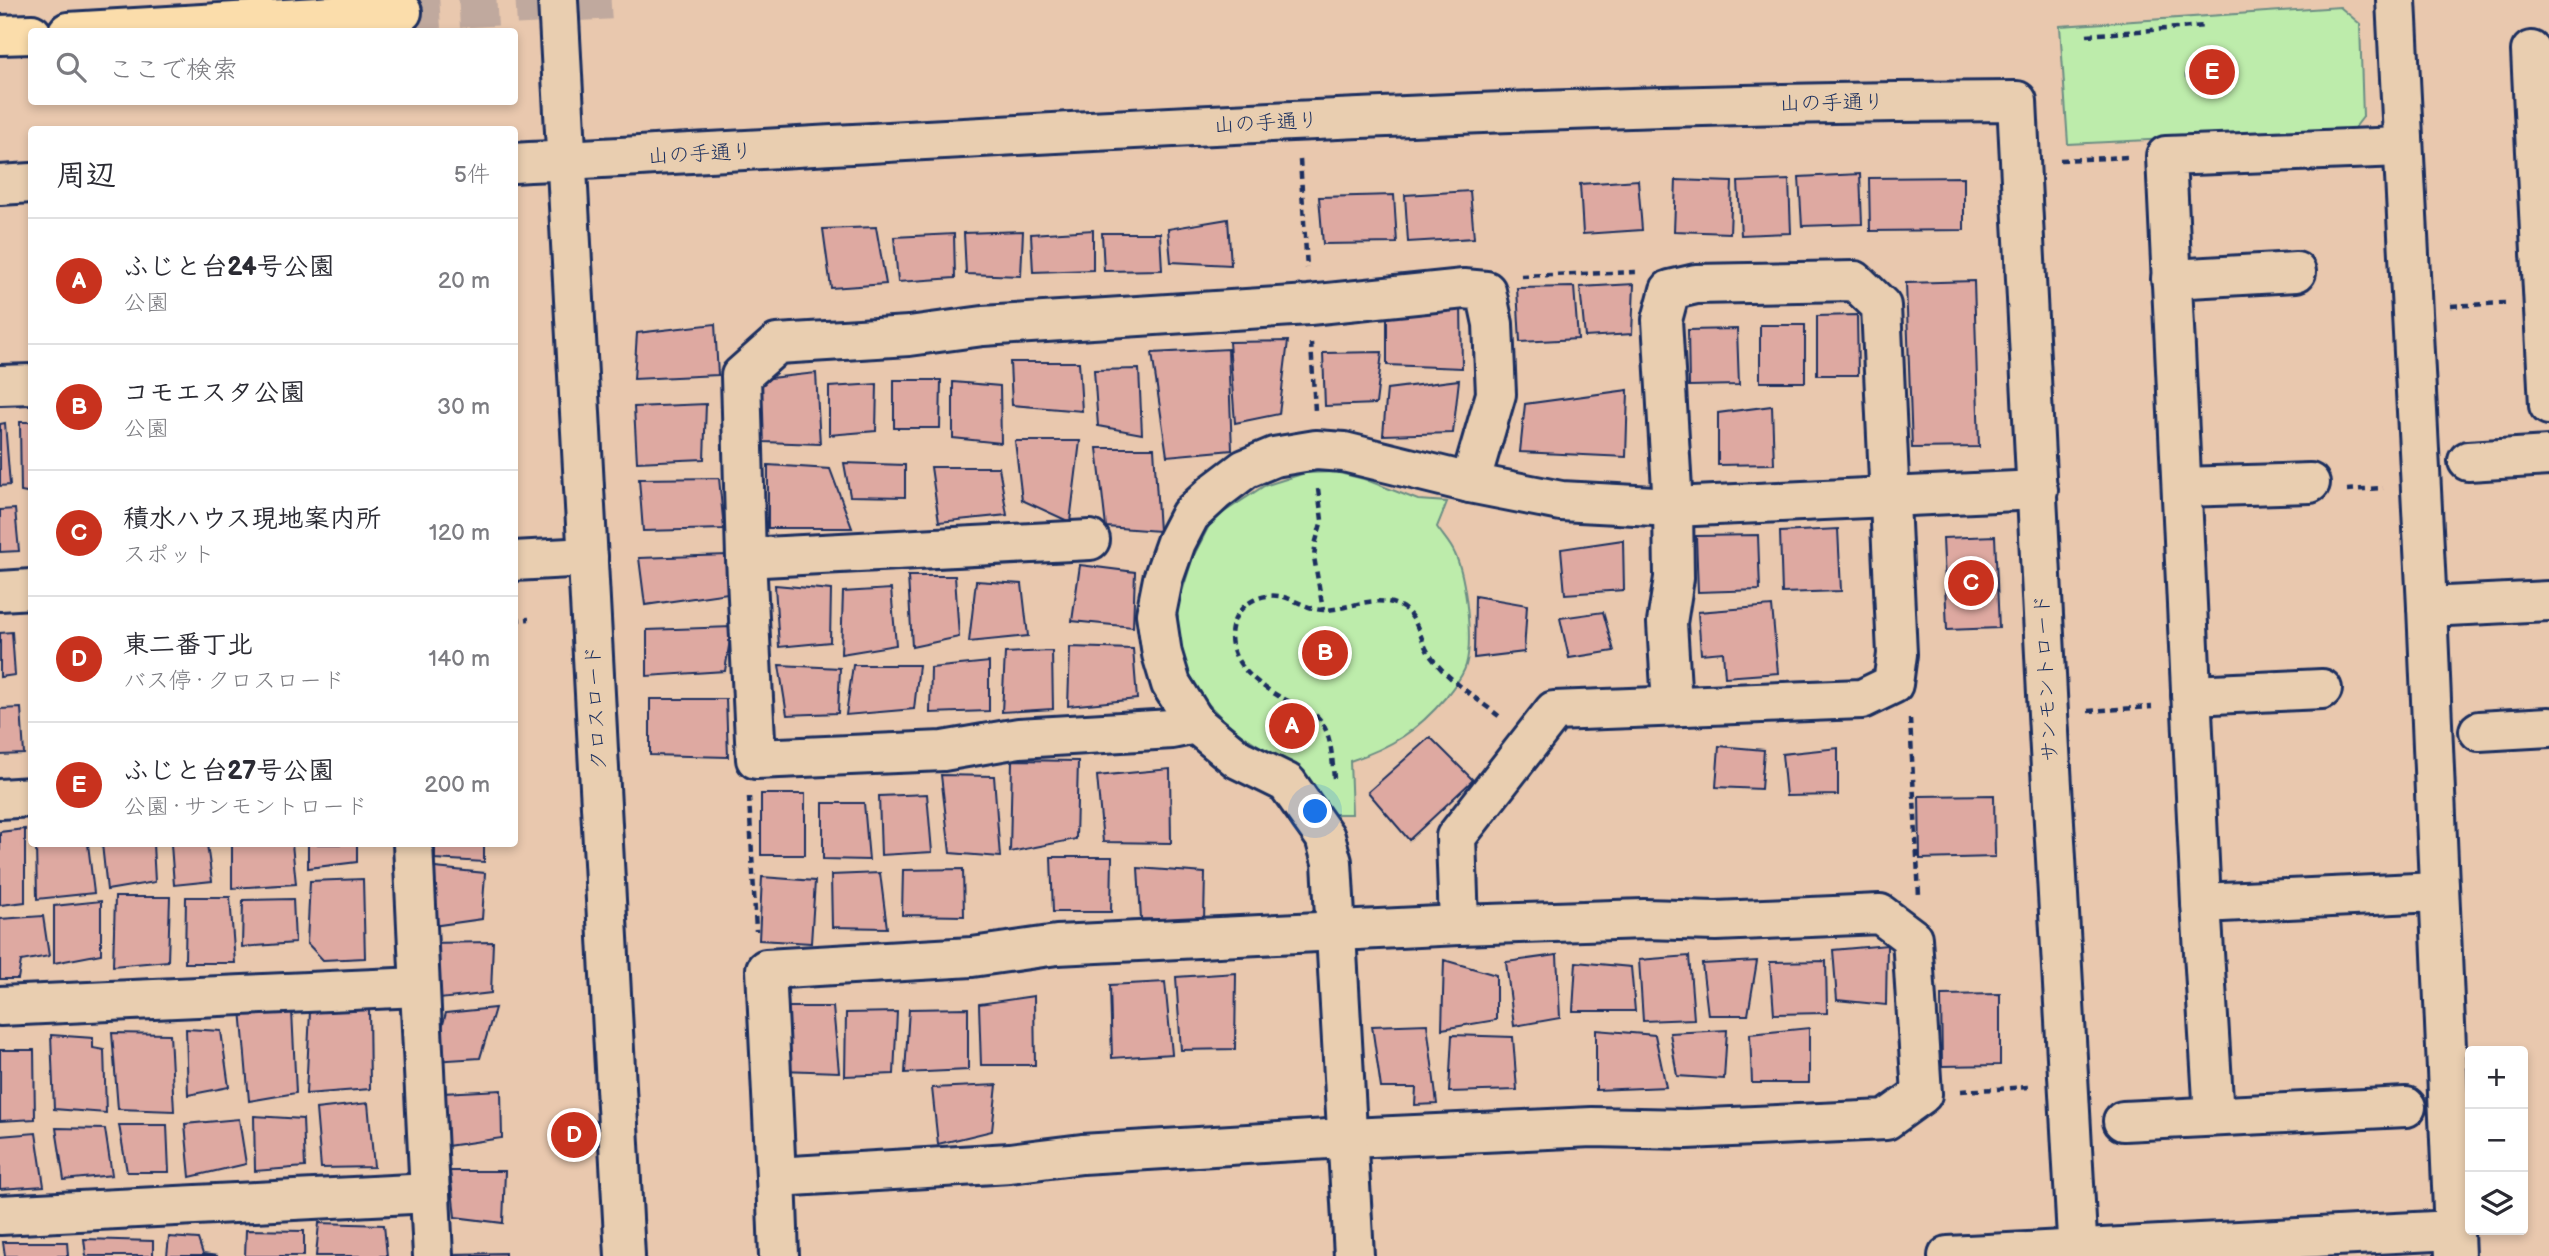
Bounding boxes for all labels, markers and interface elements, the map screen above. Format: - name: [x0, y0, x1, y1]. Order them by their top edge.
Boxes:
- search box: [28, 28, 518, 105]
- pin: E: [2189, 46, 2235, 98]
- icon: search: [52, 48, 90, 86]
- text: ここで検索: [108, 55, 238, 86]
- street label: 山の手通り: [1779, 90, 1885, 116]
- street label: 山の手通り: [1213, 108, 1319, 138]
- street label: 山の手通り: [647, 139, 753, 169]
- text: 周辺: [56, 158, 116, 194]
- text: 5件: [454, 161, 490, 189]
- text: ふじと台24号公園: [123, 252, 335, 283]
- text: A: [72, 267, 86, 295]
- text: 20 m: [438, 267, 490, 295]
- text: 公園: [123, 289, 169, 317]
- text: コモエスタ公園: [123, 378, 306, 409]
- text: B: [71, 393, 87, 421]
- text: 30 m: [437, 393, 490, 421]
- text: 公園: [123, 415, 169, 443]
- text: 積水ハウス現地案内所: [123, 504, 381, 535]
- text: C: [71, 519, 87, 547]
- text: 120 m: [429, 519, 490, 547]
- text: スポット: [123, 541, 215, 569]
- pin: C: [1948, 557, 1994, 609]
- street label: サンモントロード: [2029, 593, 2063, 763]
- pin: B: [1302, 627, 1348, 679]
- text: 東二番丁北: [123, 630, 253, 661]
- street label: クロスロード: [580, 644, 612, 772]
- text: D: [71, 645, 87, 673]
- text: 140 m: [428, 645, 490, 673]
- text: バス停 · クロスロード: [123, 667, 345, 695]
- pin: A: [1269, 700, 1315, 752]
- text: ふじと台27号公園: [123, 756, 334, 787]
- text: E: [72, 771, 86, 799]
- text: 200 m: [424, 771, 490, 799]
- text: 公園 · サンモントロード: [123, 793, 368, 821]
- your location: [1298, 794, 1332, 828]
- map controls: [2465, 1046, 2528, 1235]
- button: +: [2465, 1046, 2528, 1109]
- pin: D: [551, 1109, 597, 1161]
- button: −: [2465, 1109, 2528, 1172]
- button: layers: [2465, 1172, 2528, 1235]

